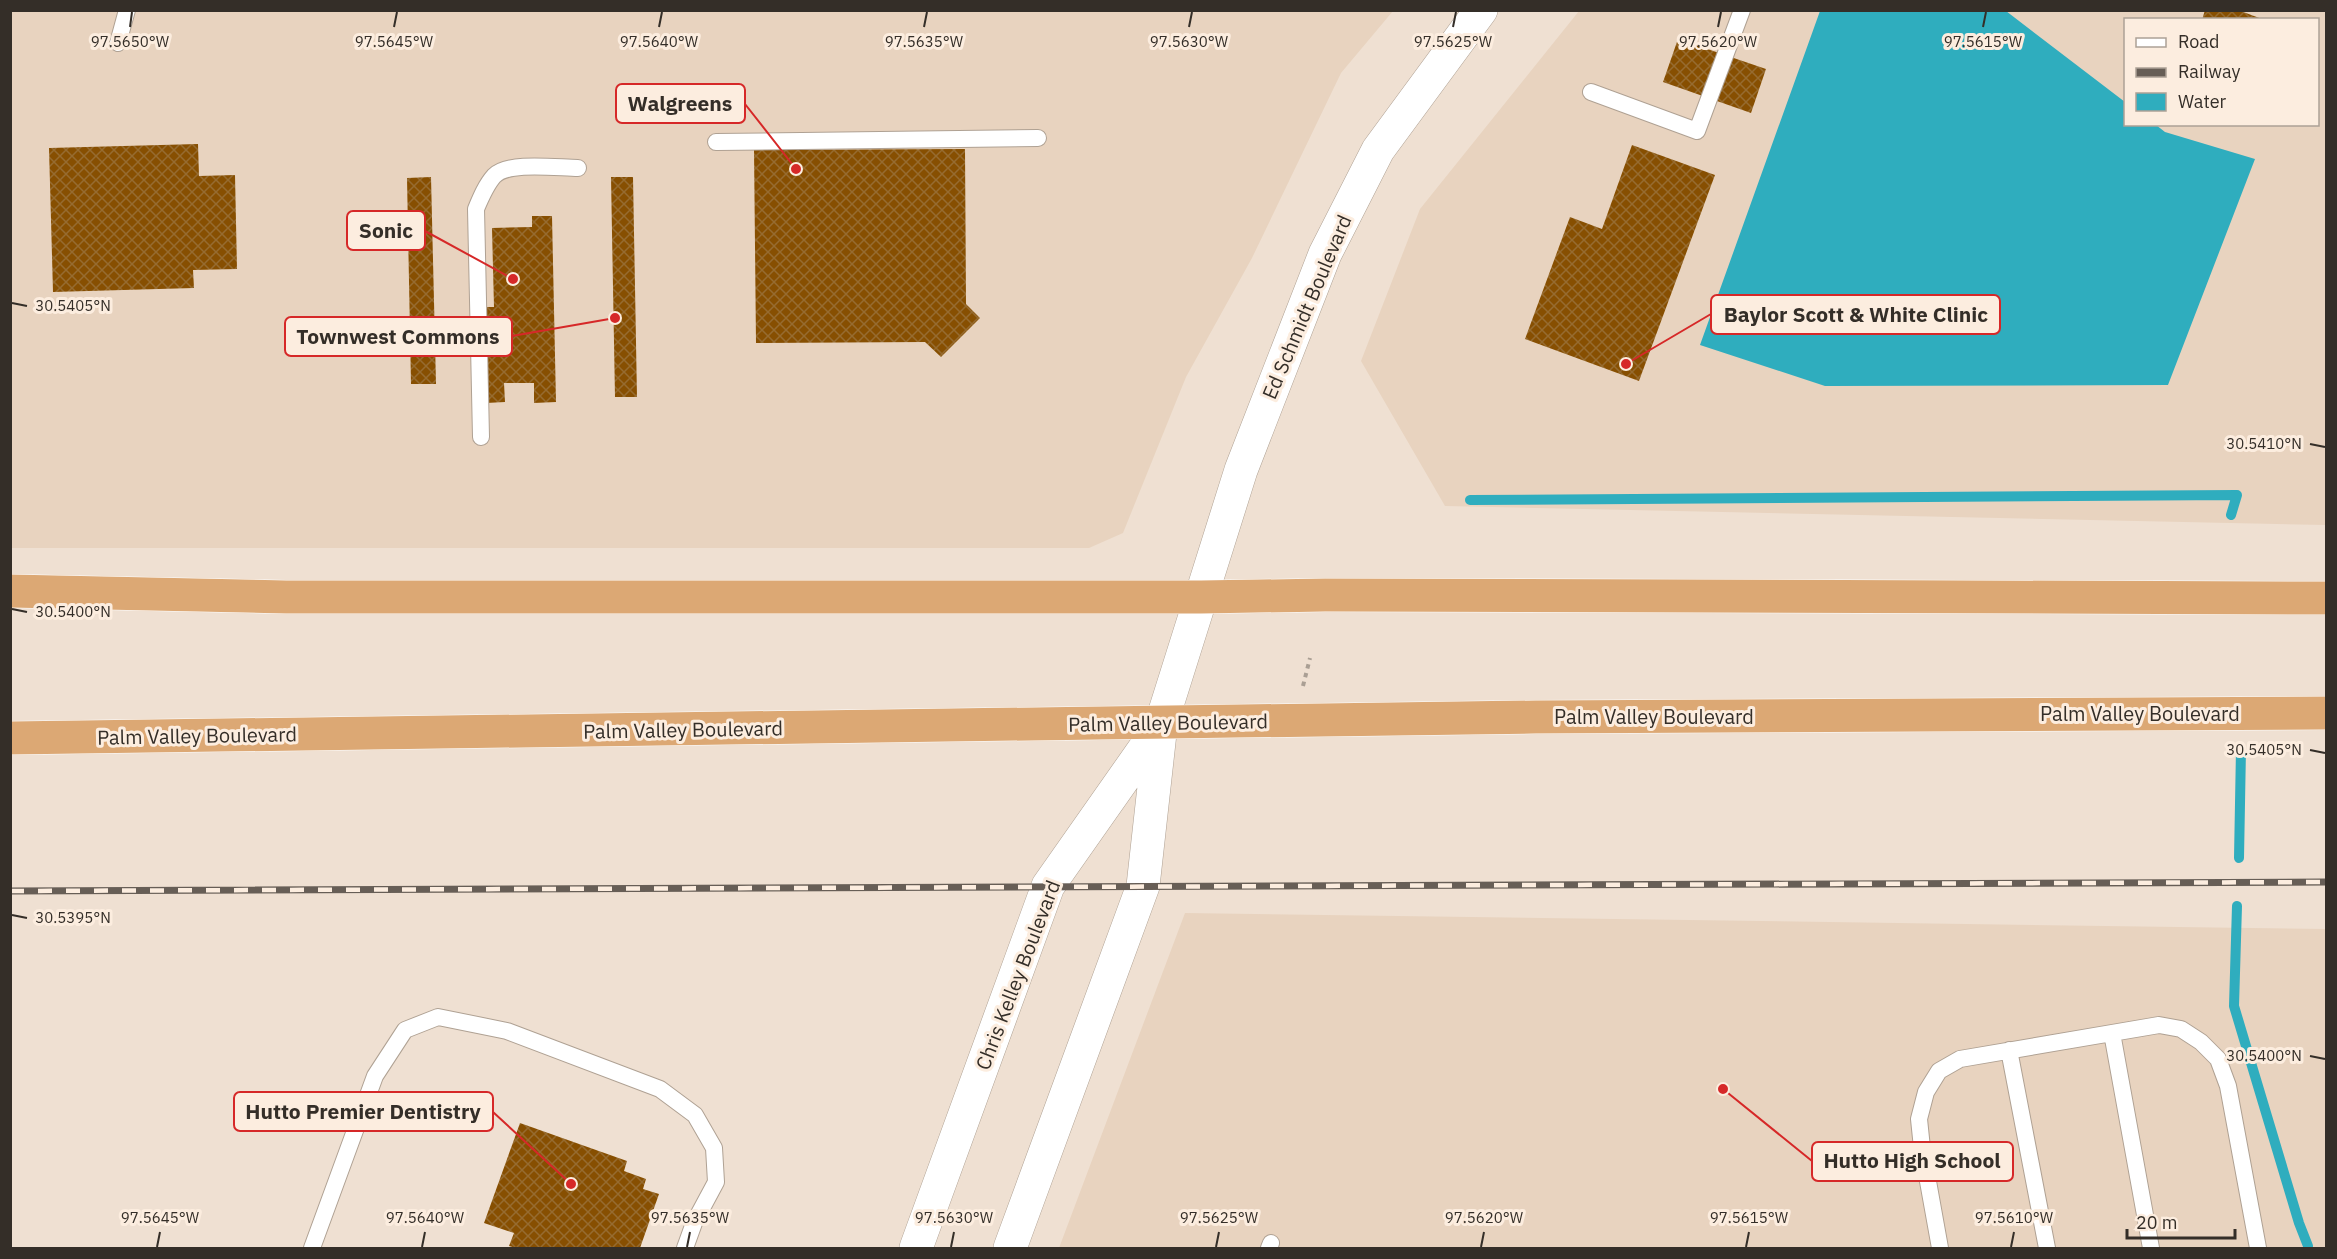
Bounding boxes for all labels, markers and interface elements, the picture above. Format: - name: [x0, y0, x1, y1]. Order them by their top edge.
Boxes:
- legend: [2124, 18, 2319, 126]
- text: Road: [2178, 30, 2219, 53]
- text: 97.5650°W: [91, 32, 170, 51]
- text: 97.5645°W: [355, 32, 434, 51]
- text: 97.5640°W: [620, 32, 699, 51]
- text: 97.5635°W: [885, 32, 964, 51]
- text: 97.5630°W: [1150, 32, 1229, 51]
- text: 97.5625°W: [1414, 32, 1493, 51]
- text: 97.5620°W: [1679, 32, 1758, 51]
- text: 97.5615°W: [1944, 32, 2023, 51]
- text: Railway: [2178, 60, 2240, 83]
- callout: Walgreens: [616, 84, 745, 123]
- text: Walgreens: [628, 89, 732, 117]
- text: Water: [2178, 90, 2227, 113]
- callout: Sonic: [347, 211, 425, 250]
- street label: Ed Schmidt Boulevard: [1255, 211, 1358, 403]
- text: Sonic: [359, 216, 413, 244]
- callout: Baylor Scott & White Clinic: [1711, 295, 2000, 334]
- text: 30.5405°N: [35, 296, 111, 315]
- text: Baylor Scott & White Clinic: [1724, 300, 1988, 328]
- callout: Townwest Commons: [285, 317, 512, 356]
- text: Townwest Commons: [296, 322, 500, 350]
- text: 30.5410°N: [2226, 434, 2302, 453]
- text: 30.5400°N: [35, 602, 111, 621]
- street label: Palm Valley Boulevard: [2040, 700, 2240, 727]
- street label: Palm Valley Boulevard: [1554, 703, 1754, 730]
- street label: Palm Valley Boulevard: [1068, 707, 1268, 738]
- street label: Palm Valley Boulevard: [583, 714, 783, 745]
- street label: Palm Valley Boulevard: [97, 720, 297, 751]
- text: 30.5405°N: [2226, 740, 2302, 759]
- street label: Chris Kelley Boulevard: [969, 876, 1066, 1074]
- text: 30.5395°N: [35, 908, 111, 927]
- text: 30.5400°N: [2226, 1046, 2302, 1065]
- callout: Hutto Premier Dentistry: [234, 1092, 493, 1131]
- text: Hutto Premier Dentistry: [245, 1097, 482, 1125]
- callout: Hutto High School: [1812, 1142, 2013, 1181]
- text: Hutto High School: [1823, 1146, 2001, 1174]
- scale bar: [2127, 1202, 2235, 1240]
- text: 97.5645°W: [121, 1208, 200, 1227]
- text: 97.5640°W: [386, 1208, 465, 1227]
- text: 97.5635°W: [651, 1208, 730, 1227]
- text: 97.5630°W: [915, 1208, 994, 1227]
- text: 97.5625°W: [1180, 1208, 1259, 1227]
- text: 97.5620°W: [1445, 1208, 1524, 1227]
- text: 97.5615°W: [1710, 1208, 1789, 1227]
- text: 97.5610°W: [1975, 1208, 2054, 1227]
- text: 20 m: [2136, 1211, 2178, 1234]

